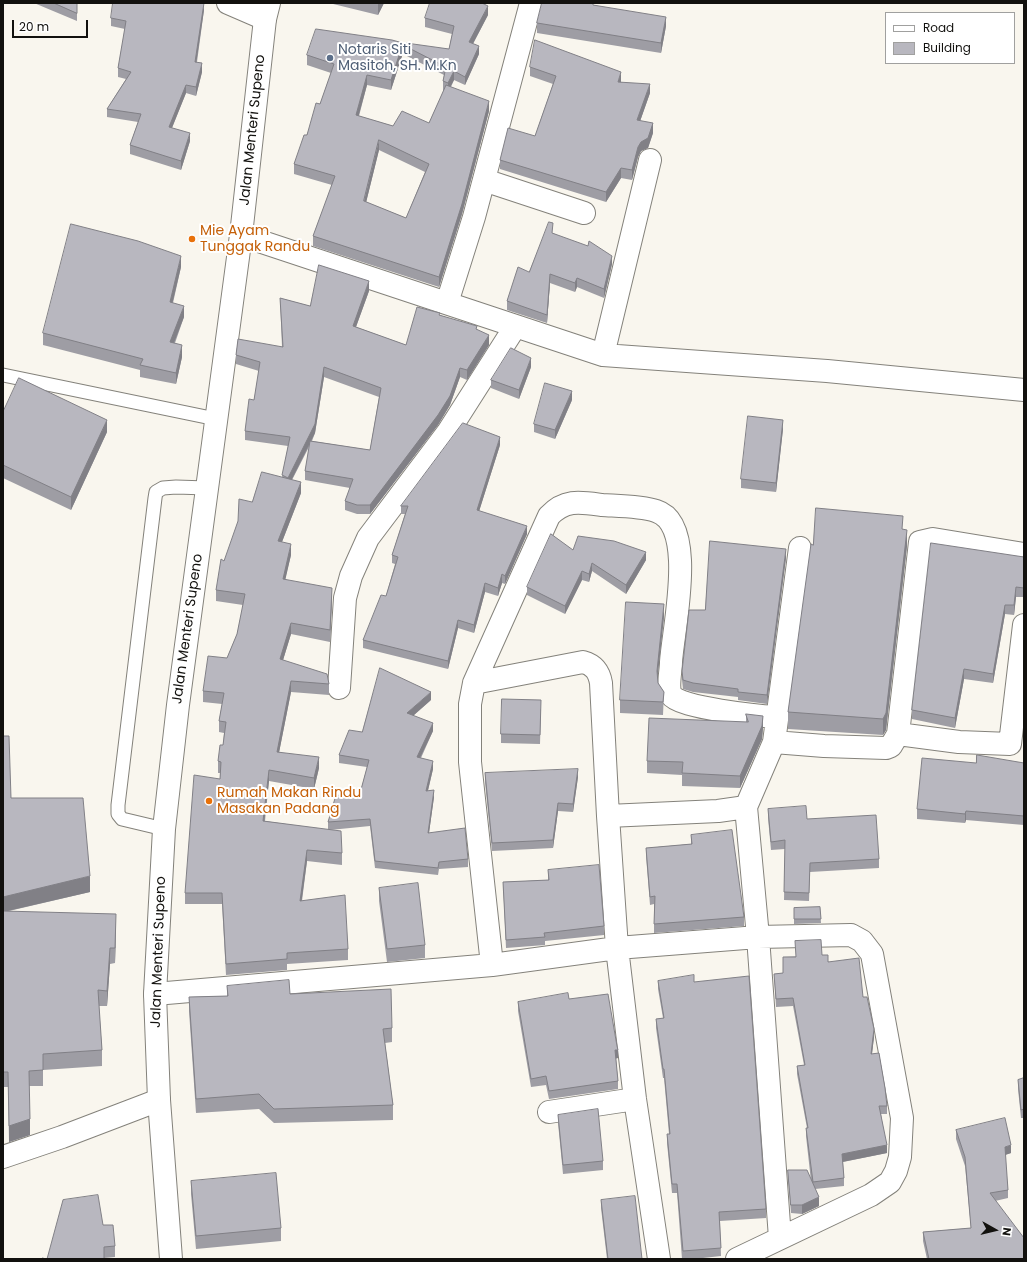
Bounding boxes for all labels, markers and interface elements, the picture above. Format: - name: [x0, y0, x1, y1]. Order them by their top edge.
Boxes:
- scale bar: [14, 12, 90, 38]
- legend: [885, 12, 1015, 64]
- text: 20 m: [19, 18, 49, 35]
- text: Road: [923, 19, 954, 36]
- text: Building: [923, 39, 971, 56]
- place label: Notaris Siti Masitoh, SH. M.Kn: [338, 42, 457, 74]
- marker: Notaris Siti Masitoh, SH. M.Kn: [325, 53, 335, 63]
- street label: Jalan Menteri Supeno: [237, 54, 269, 206]
- place label: Mie Ayam Tunggak Randu: [200, 223, 310, 256]
- marker: Mie Ayam Tunggak Randu: [187, 234, 197, 244]
- street label: Jalan Menteri Supeno: [169, 553, 207, 705]
- place label: Rumah Makan Rindu Masakan Padang: [217, 785, 361, 818]
- marker: Rumah Makan Rindu Masakan Padang: [204, 796, 214, 806]
- street label: Jalan Menteri Supeno: [148, 876, 170, 1028]
- north arrow: [975, 1210, 1015, 1250]
- text: N: [998, 1226, 1015, 1237]

